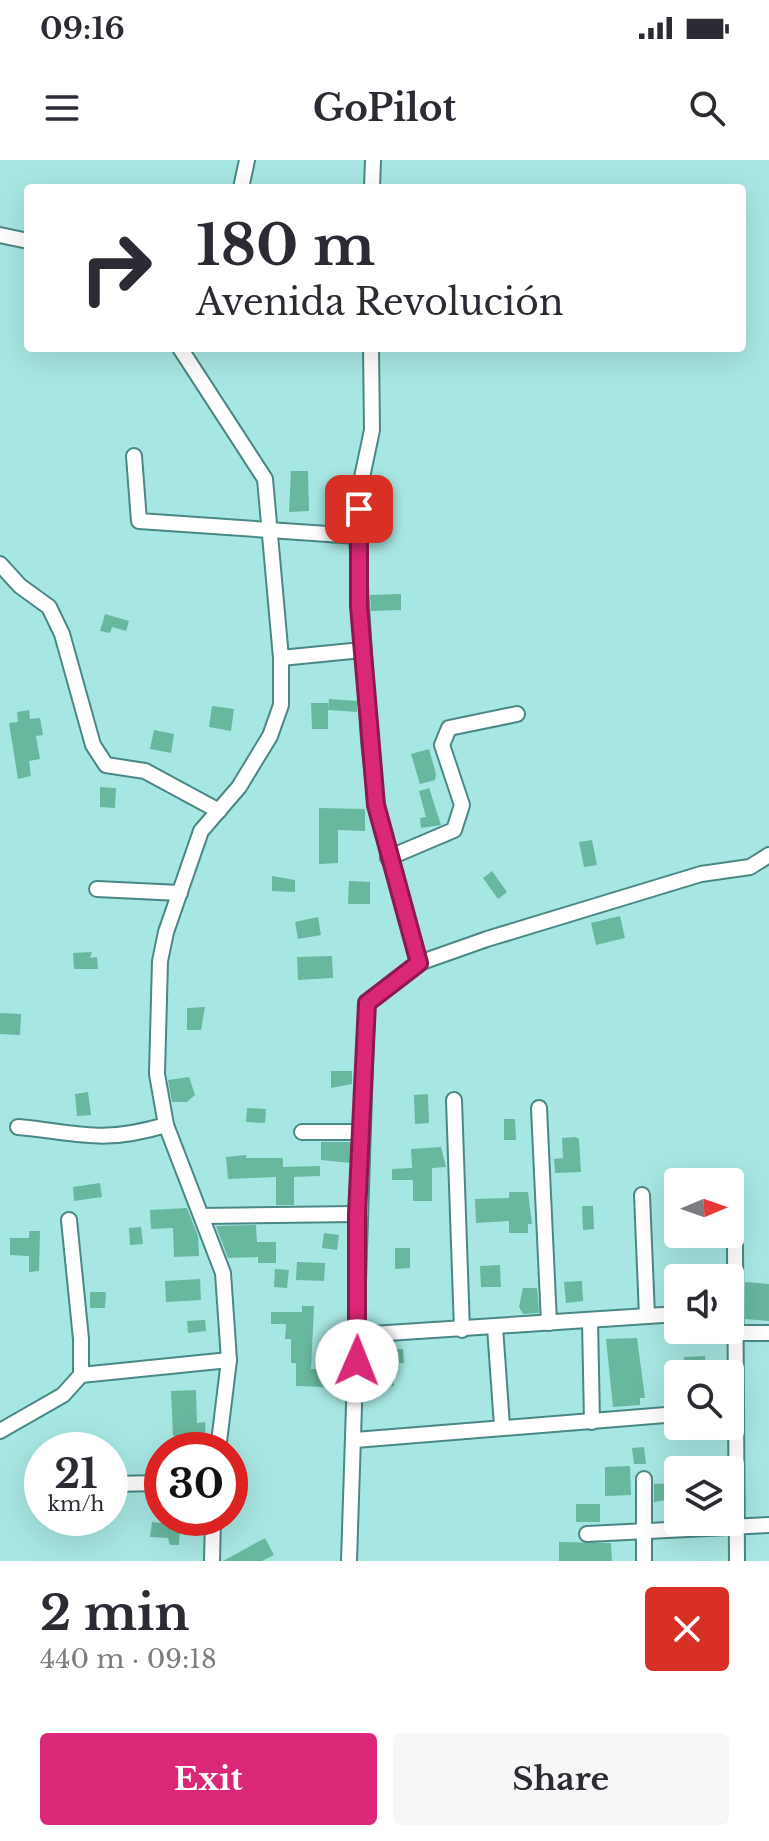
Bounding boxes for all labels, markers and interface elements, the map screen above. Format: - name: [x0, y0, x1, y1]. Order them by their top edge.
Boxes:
- text: 09:16: [40, 10, 125, 47]
- icon: menu: [40, 86, 84, 130]
- text: GoPilot: [313, 86, 456, 131]
- icon: search: [685, 86, 729, 130]
- text: 180 m: [196, 211, 375, 280]
- icon: right: [64, 216, 168, 320]
- text: Avenida Revolución: [196, 280, 564, 325]
- pin: [325, 475, 393, 543]
- icon: arrive: [337, 487, 381, 531]
- north arrow: [664, 1168, 744, 1248]
- map controls: [664, 1168, 744, 1536]
- button: sound: [664, 1264, 744, 1344]
- position arrow: [315, 1319, 399, 1403]
- button: search: [664, 1360, 744, 1440]
- speed limit sign: 30: [144, 1432, 248, 1536]
- text: 21: [54, 1449, 98, 1499]
- button: layers: [664, 1456, 744, 1536]
- text: km/h: [48, 1492, 104, 1516]
- text: 2 min: [40, 1583, 189, 1643]
- button: close: [645, 1587, 729, 1671]
- text: 440 m · 09:18: [40, 1643, 217, 1675]
- button: Exit: [40, 1733, 377, 1825]
- button: Share: [393, 1733, 729, 1825]

